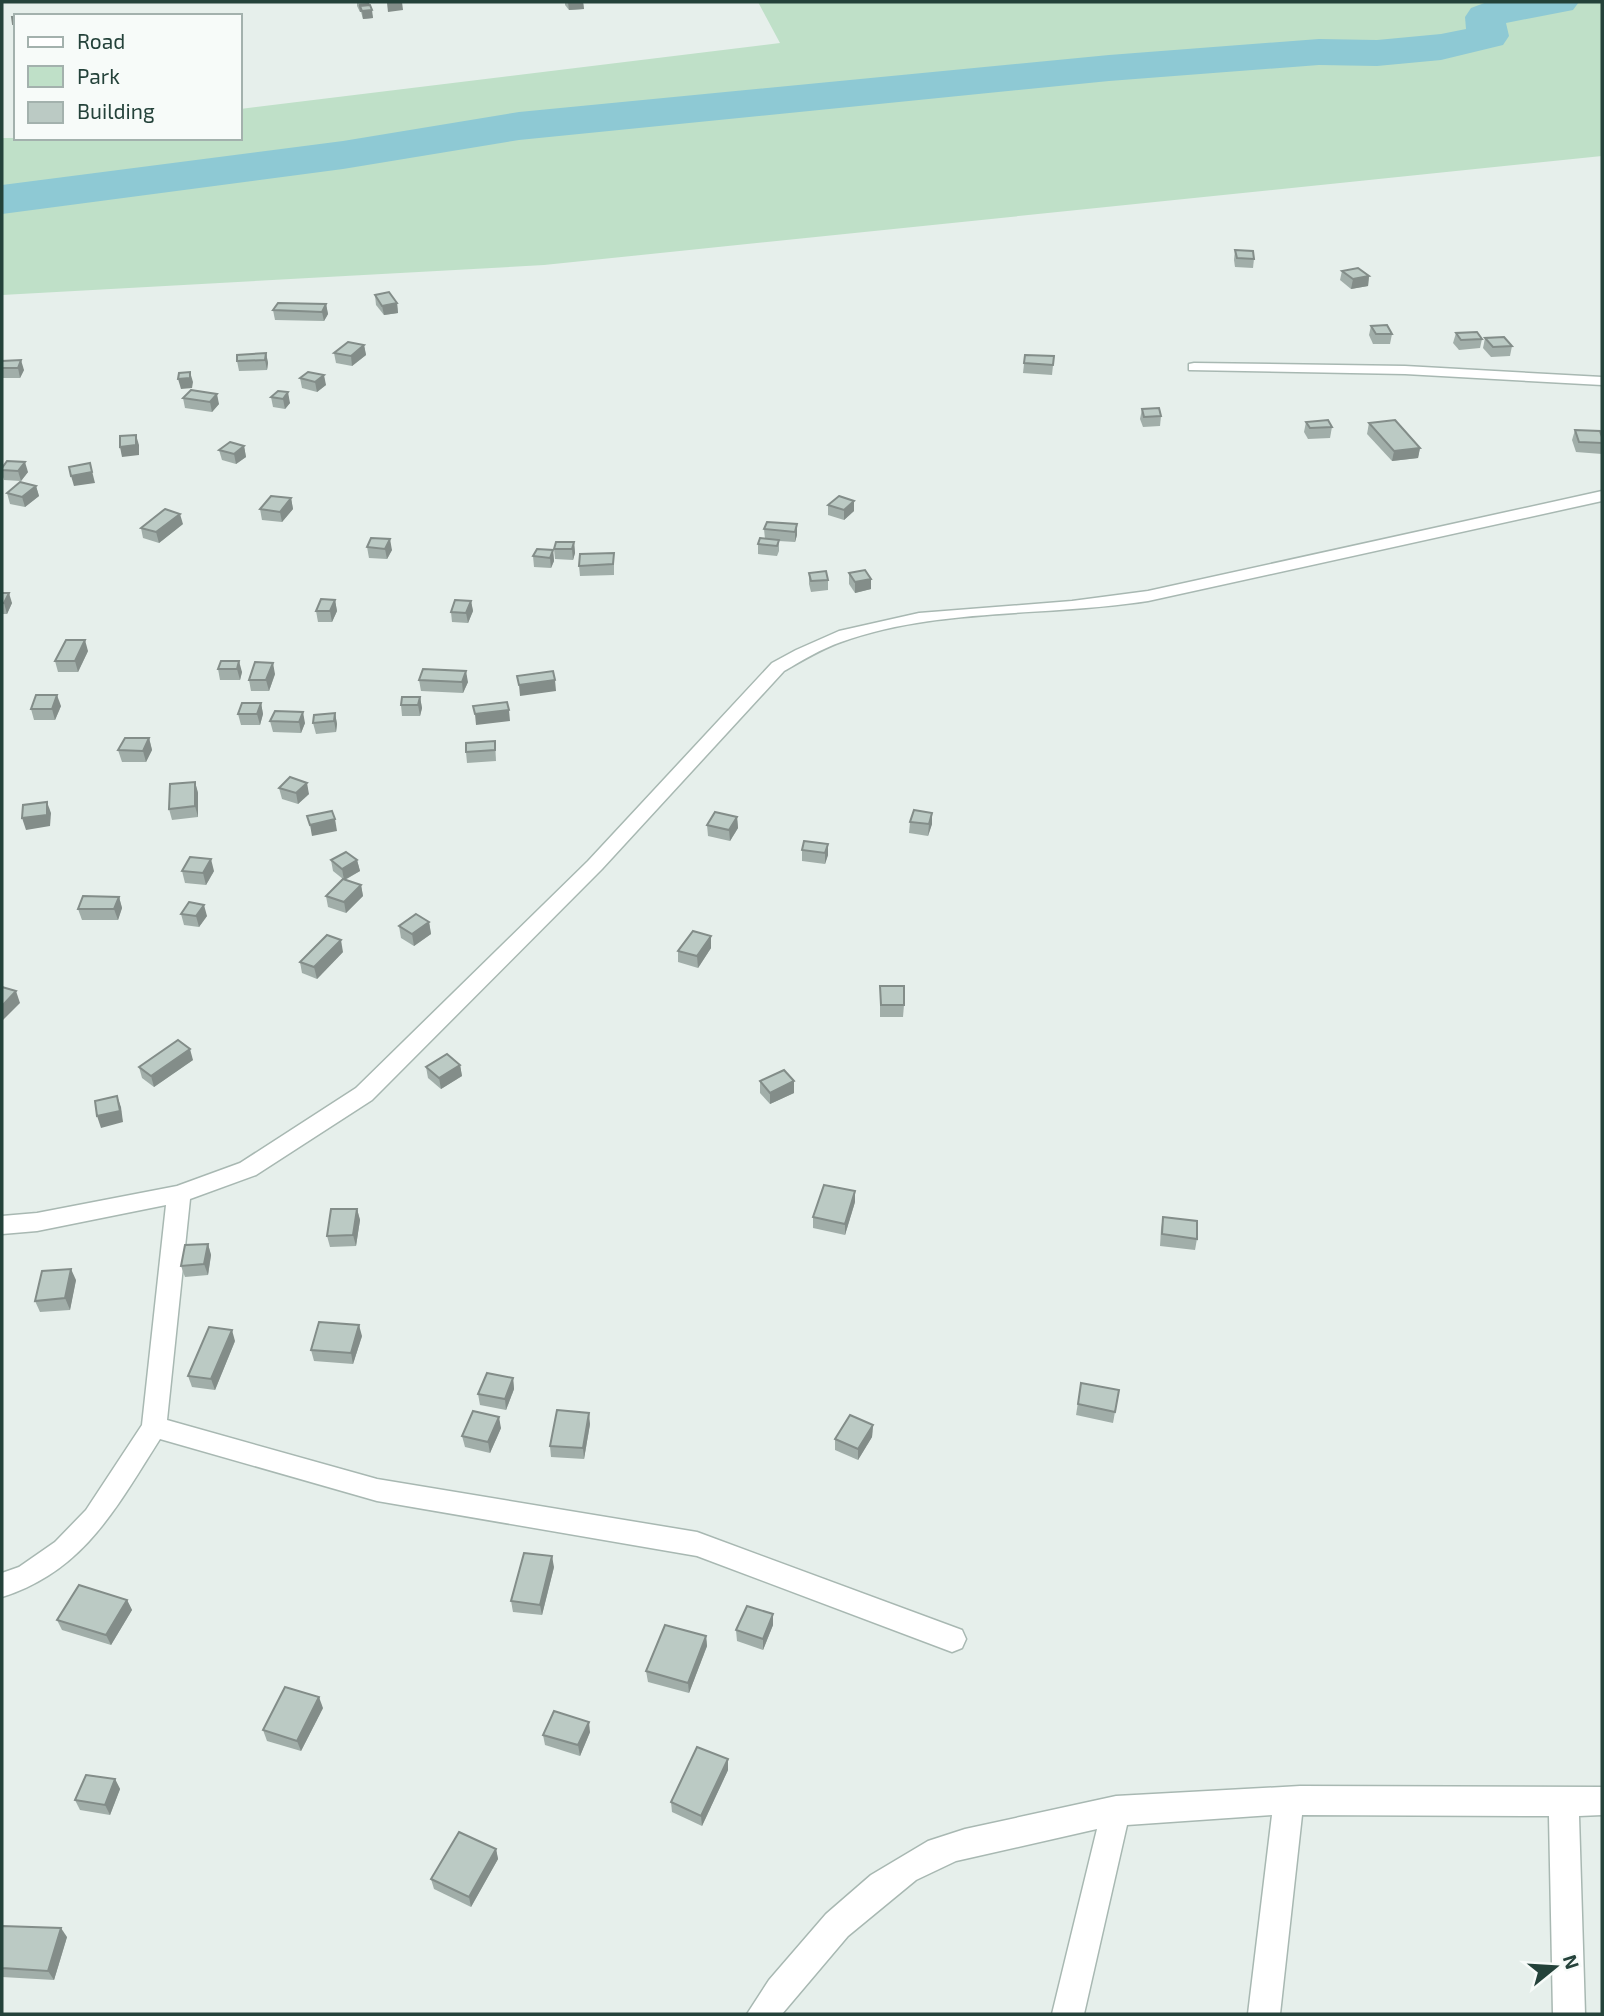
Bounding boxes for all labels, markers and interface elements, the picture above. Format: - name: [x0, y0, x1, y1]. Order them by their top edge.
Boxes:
- legend: [14, 14, 242, 140]
- text: Road: [77, 28, 125, 53]
- text: Park: [77, 63, 120, 88]
- text: Building: [77, 98, 155, 123]
- north arrow: [1520, 1932, 1590, 2002]
- text: N: [1559, 1952, 1585, 1972]

